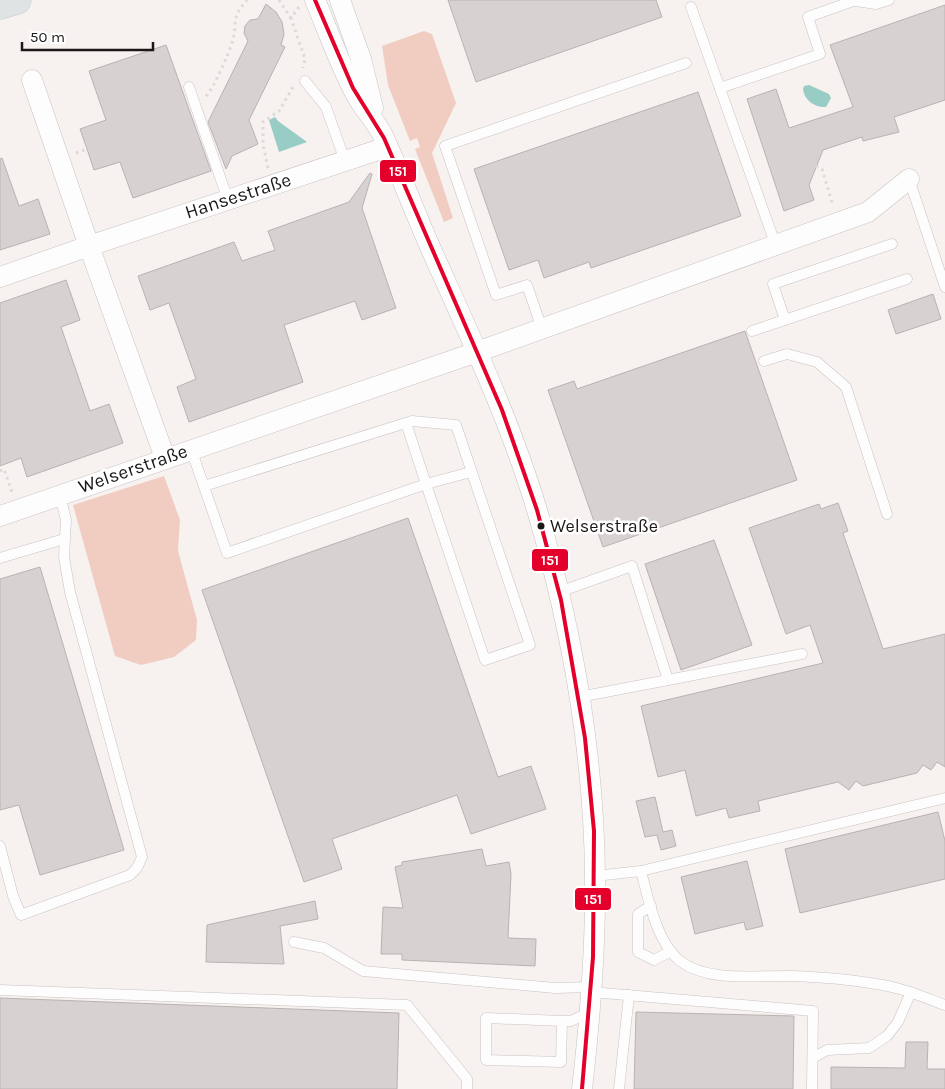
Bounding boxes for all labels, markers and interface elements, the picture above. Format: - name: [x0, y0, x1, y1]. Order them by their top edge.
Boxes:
- scale bar: [22, 20, 154, 52]
- text: 50 m: [30, 28, 65, 46]
- line badge: 151: [379, 159, 417, 183]
- text: 151: [389, 163, 407, 180]
- street label: Hansestraße: [182, 169, 294, 223]
- street label: Welserstraße: [76, 440, 190, 498]
- place label: Welserstraße: [550, 515, 658, 537]
- marker: Welserstraße: [536, 521, 546, 531]
- line badge: 151: [531, 548, 569, 572]
- text: 151: [541, 552, 559, 569]
- line badge: 151: [574, 887, 612, 911]
- text: 151: [584, 891, 602, 908]

